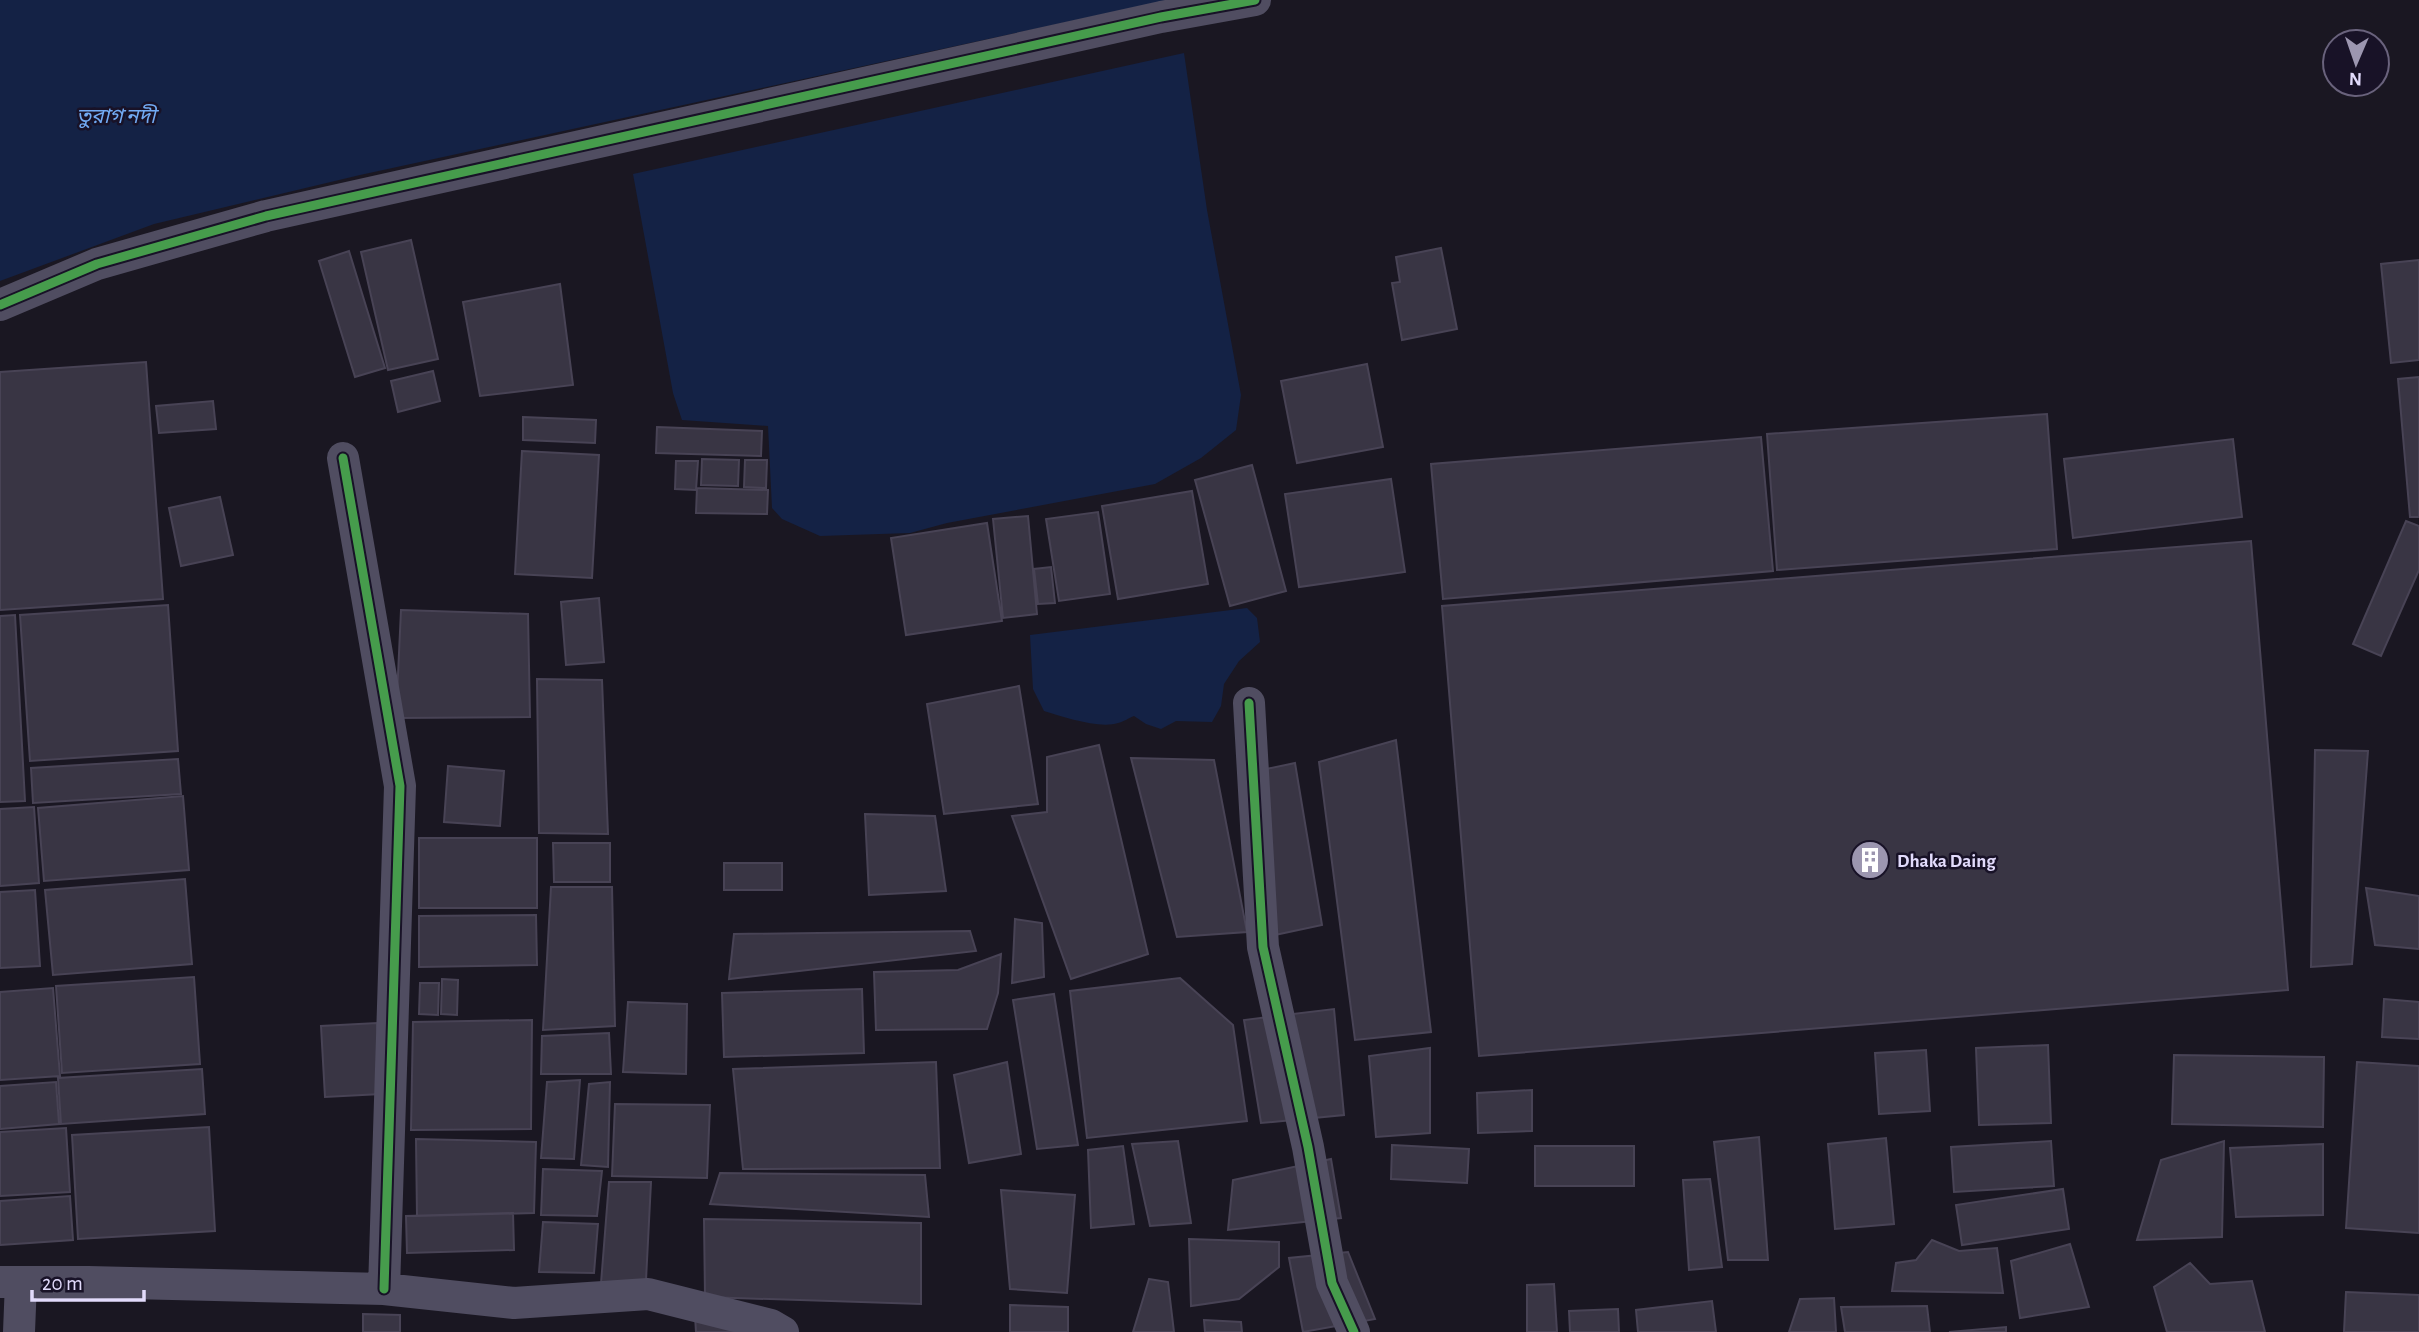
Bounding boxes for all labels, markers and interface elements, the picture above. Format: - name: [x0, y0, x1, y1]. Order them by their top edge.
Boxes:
- north arrow: [2321, 28, 2391, 98]
- text: N: [2349, 69, 2362, 88]
- water label: তুরাগ নদী: [76, 103, 160, 129]
- building icon: Dhaka Daing: [1849, 839, 1891, 881]
- place label: Dhaka Daing: [1897, 852, 1996, 871]
- scale bar: [32, 1258, 144, 1302]
- text: 20 m: [42, 1273, 83, 1294]

